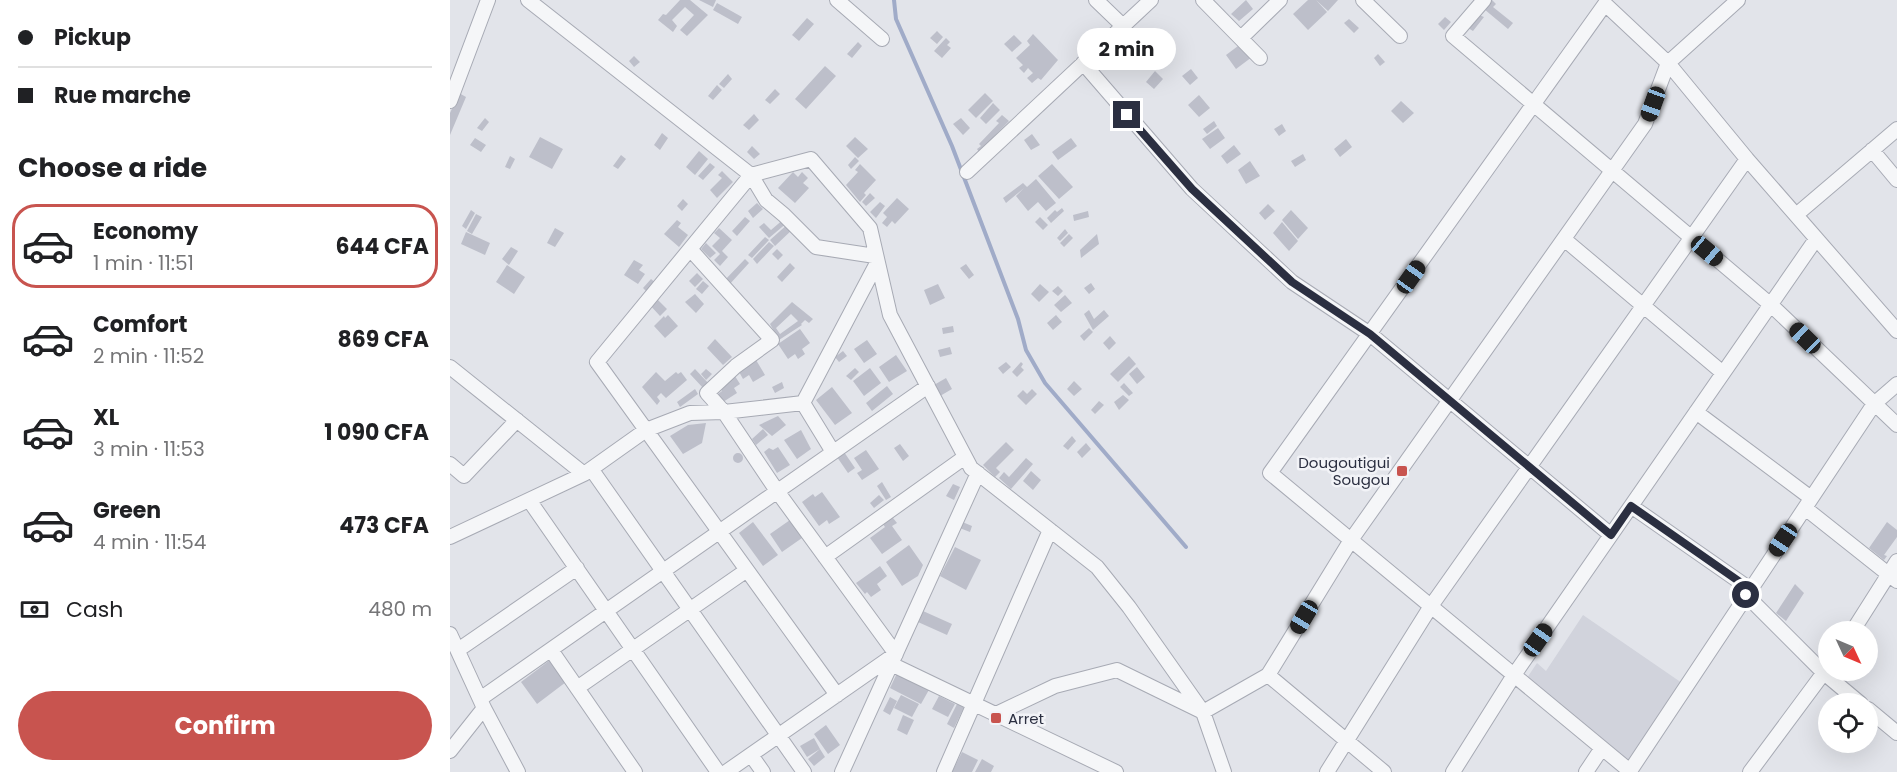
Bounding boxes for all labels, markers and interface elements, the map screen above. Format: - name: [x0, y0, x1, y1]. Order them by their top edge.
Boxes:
- text: Pickup: [54, 22, 131, 53]
- callout: 2 min: [1078, 28, 1176, 70]
- text: 2 min: [1098, 35, 1155, 63]
- text: Rue marche: [54, 80, 191, 111]
- car: [1638, 84, 1668, 124]
- route end: [1113, 101, 1140, 128]
- text: Choose a ride: [18, 149, 207, 186]
- text: Economy: [93, 216, 198, 247]
- icon: car: [21, 219, 75, 273]
- text: 644 CFA: [336, 231, 429, 262]
- car: [1687, 233, 1727, 269]
- text: 1 min · 11:51: [93, 249, 194, 277]
- car: [1393, 257, 1429, 297]
- text: Comfort: [93, 309, 187, 340]
- icon: car: [21, 312, 75, 366]
- car: [1786, 319, 1824, 357]
- text: 869 CFA: [338, 324, 429, 355]
- text: 2 min · 11:52: [93, 342, 204, 370]
- text: XL: [93, 402, 119, 433]
- icon: car: [21, 405, 75, 459]
- text: 1 090 CFA: [324, 417, 429, 448]
- text: 3 min · 11:53: [93, 435, 205, 463]
- place label: Dougoutigui Sougou: [1298, 452, 1390, 490]
- marker: Dougoutigui Sougou: [1395, 464, 1409, 478]
- text: Green: [93, 495, 161, 526]
- icon: car: [21, 498, 75, 552]
- text: 473 CFA: [339, 510, 429, 541]
- car: [1765, 520, 1801, 560]
- text: 4 min · 11:54: [93, 528, 206, 556]
- route start: [1732, 581, 1759, 608]
- icon: cash: [18, 593, 51, 626]
- text: Cash: [66, 594, 123, 625]
- text: 480 m: [368, 595, 432, 623]
- car: [1287, 597, 1321, 637]
- car: [1520, 620, 1556, 660]
- north arrow: [1818, 621, 1878, 681]
- map controls: [1818, 621, 1878, 753]
- button: Confirm: [18, 691, 432, 760]
- button: locate: [1818, 693, 1878, 753]
- place label: Arret: [1008, 708, 1044, 729]
- marker: Arret: [989, 711, 1003, 725]

